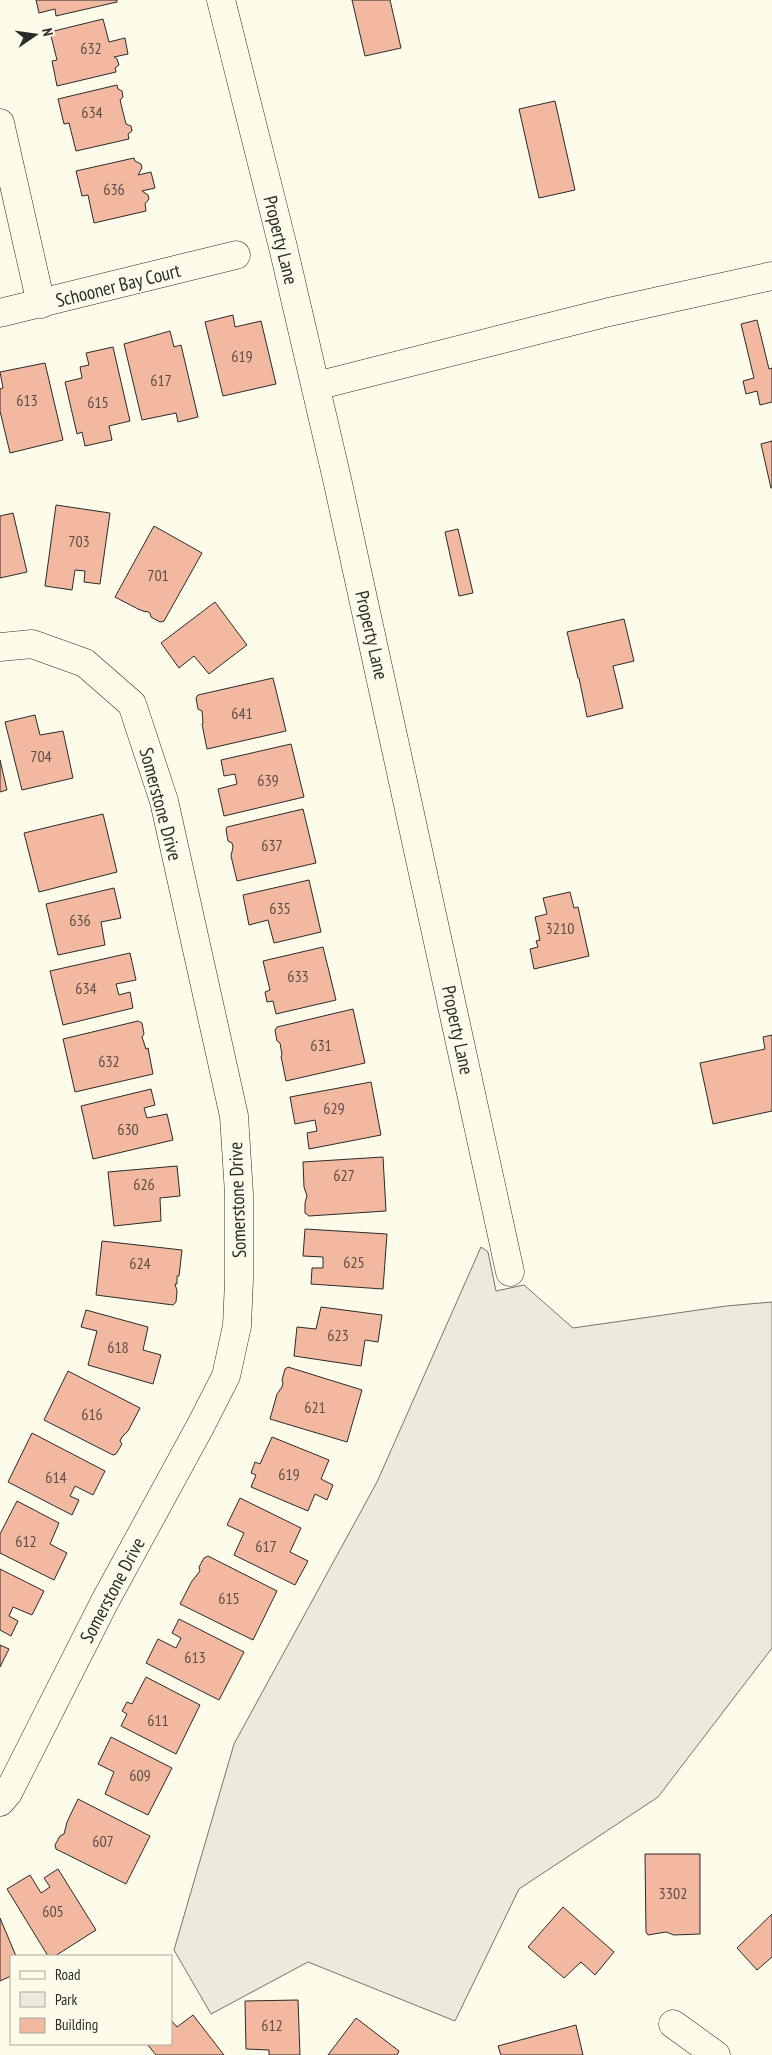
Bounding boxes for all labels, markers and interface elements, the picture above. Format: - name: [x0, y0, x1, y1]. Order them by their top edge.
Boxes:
- north arrow: [10, 10, 60, 60]
- text: N: [38, 26, 57, 38]
- house number: 632: [80, 38, 102, 58]
- house number: 634: [81, 102, 103, 122]
- house number: 636: [103, 179, 125, 199]
- street label: Property Lane: [258, 193, 304, 287]
- street label: Schooner Bay Court: [53, 258, 184, 312]
- house number: 619: [231, 346, 253, 366]
- house number: 617: [150, 370, 172, 390]
- house number: 613: [16, 390, 38, 410]
- house number: 615: [87, 392, 109, 412]
- house number: 703: [68, 531, 90, 551]
- house number: 701: [147, 565, 169, 585]
- street label: Property Lane: [350, 588, 394, 682]
- house number: 641: [231, 703, 253, 723]
- street label: Somerstone Drive: [134, 745, 188, 863]
- house number: 704: [30, 746, 52, 766]
- house number: 639: [257, 770, 279, 790]
- house number: 637: [261, 835, 283, 855]
- house number: 635: [269, 898, 291, 918]
- house number: 636: [69, 910, 91, 930]
- house number: 3210: [546, 918, 574, 938]
- house number: 633: [287, 966, 309, 986]
- house number: 634: [75, 978, 97, 998]
- street label: Property Lane: [437, 983, 479, 1077]
- house number: 631: [310, 1035, 332, 1055]
- house number: 632: [98, 1051, 120, 1071]
- house number: 629: [323, 1098, 345, 1118]
- house number: 630: [117, 1119, 139, 1139]
- street label: Somerstone Drive: [223, 1141, 251, 1258]
- house number: 627: [333, 1165, 355, 1185]
- house number: 626: [133, 1174, 155, 1194]
- house number: 625: [343, 1252, 365, 1272]
- house number: 624: [129, 1253, 151, 1273]
- house number: 623: [327, 1325, 349, 1345]
- house number: 618: [107, 1337, 129, 1357]
- house number: 621: [304, 1397, 326, 1417]
- house number: 616: [81, 1404, 103, 1424]
- house number: 619: [278, 1464, 300, 1484]
- house number: 614: [45, 1467, 67, 1487]
- house number: 612: [15, 1531, 37, 1551]
- street label: Somerstone Drive: [74, 1533, 150, 1647]
- house number: 617: [255, 1536, 277, 1556]
- house number: 615: [218, 1588, 240, 1608]
- house number: 613: [184, 1647, 206, 1667]
- house number: 611: [147, 1710, 169, 1730]
- house number: 609: [129, 1765, 151, 1785]
- house number: 607: [92, 1831, 114, 1851]
- house number: 3302: [659, 1883, 687, 1903]
- house number: 605: [42, 1901, 64, 1921]
- legend: [10, 1955, 172, 2045]
- text: Road: [55, 1965, 81, 1984]
- text: Park: [55, 1990, 77, 2009]
- text: Building: [55, 2015, 98, 2034]
- house number: 612: [261, 2015, 283, 2035]

